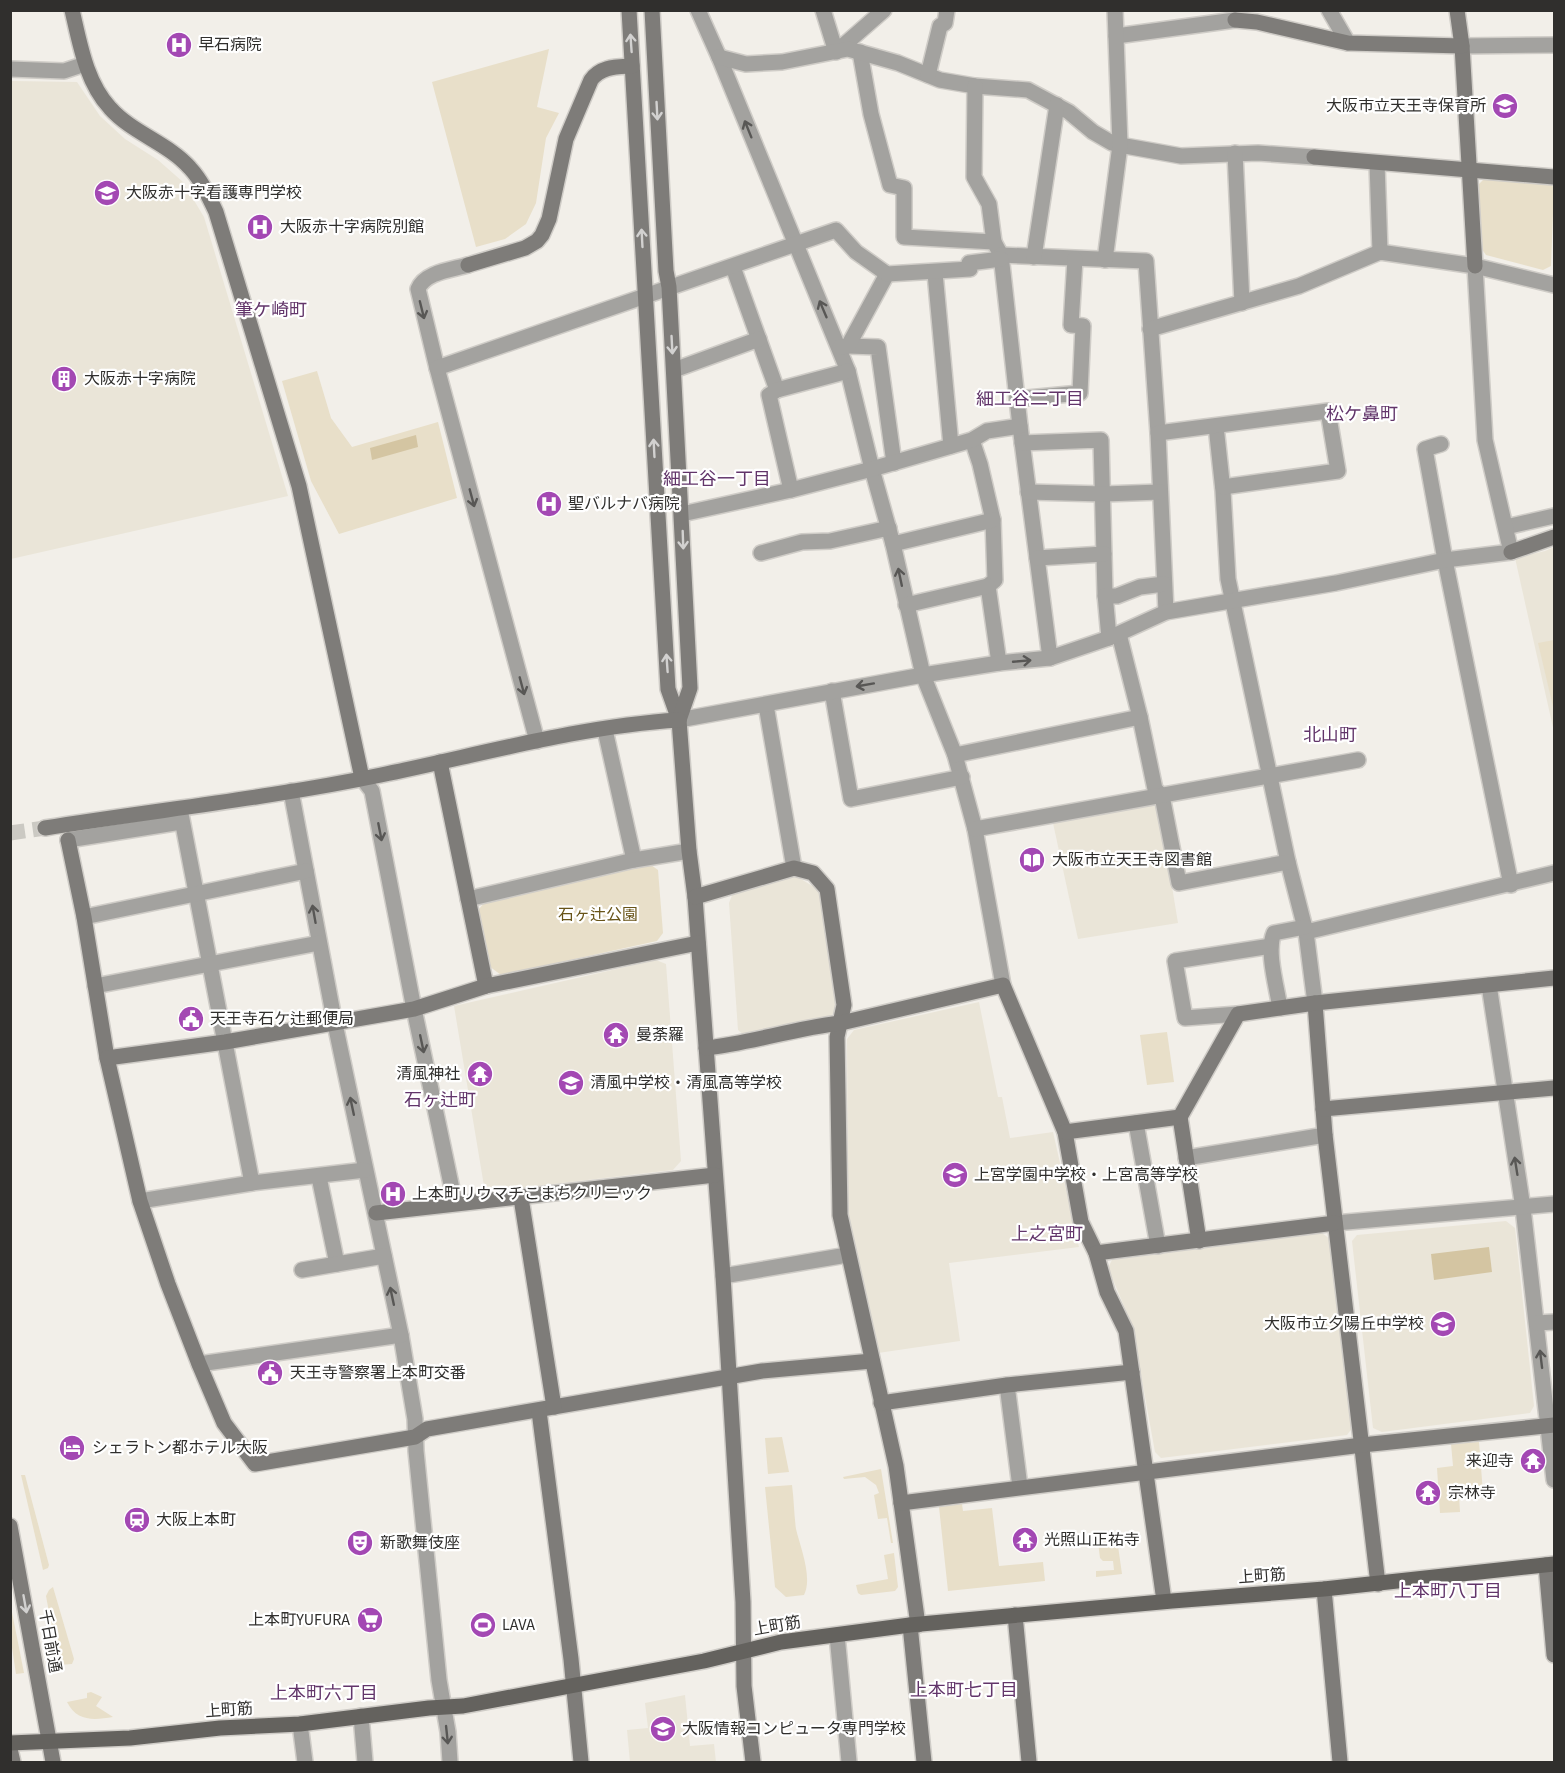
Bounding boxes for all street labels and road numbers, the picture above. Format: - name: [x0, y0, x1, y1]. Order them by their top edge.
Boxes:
- street label: 上町筋: [1237, 1563, 1287, 1589]
- street label: 千日前通: [34, 1608, 66, 1674]
- street label: 上町筋: [751, 1611, 803, 1641]
- street label: 上町筋: [204, 1697, 254, 1723]

